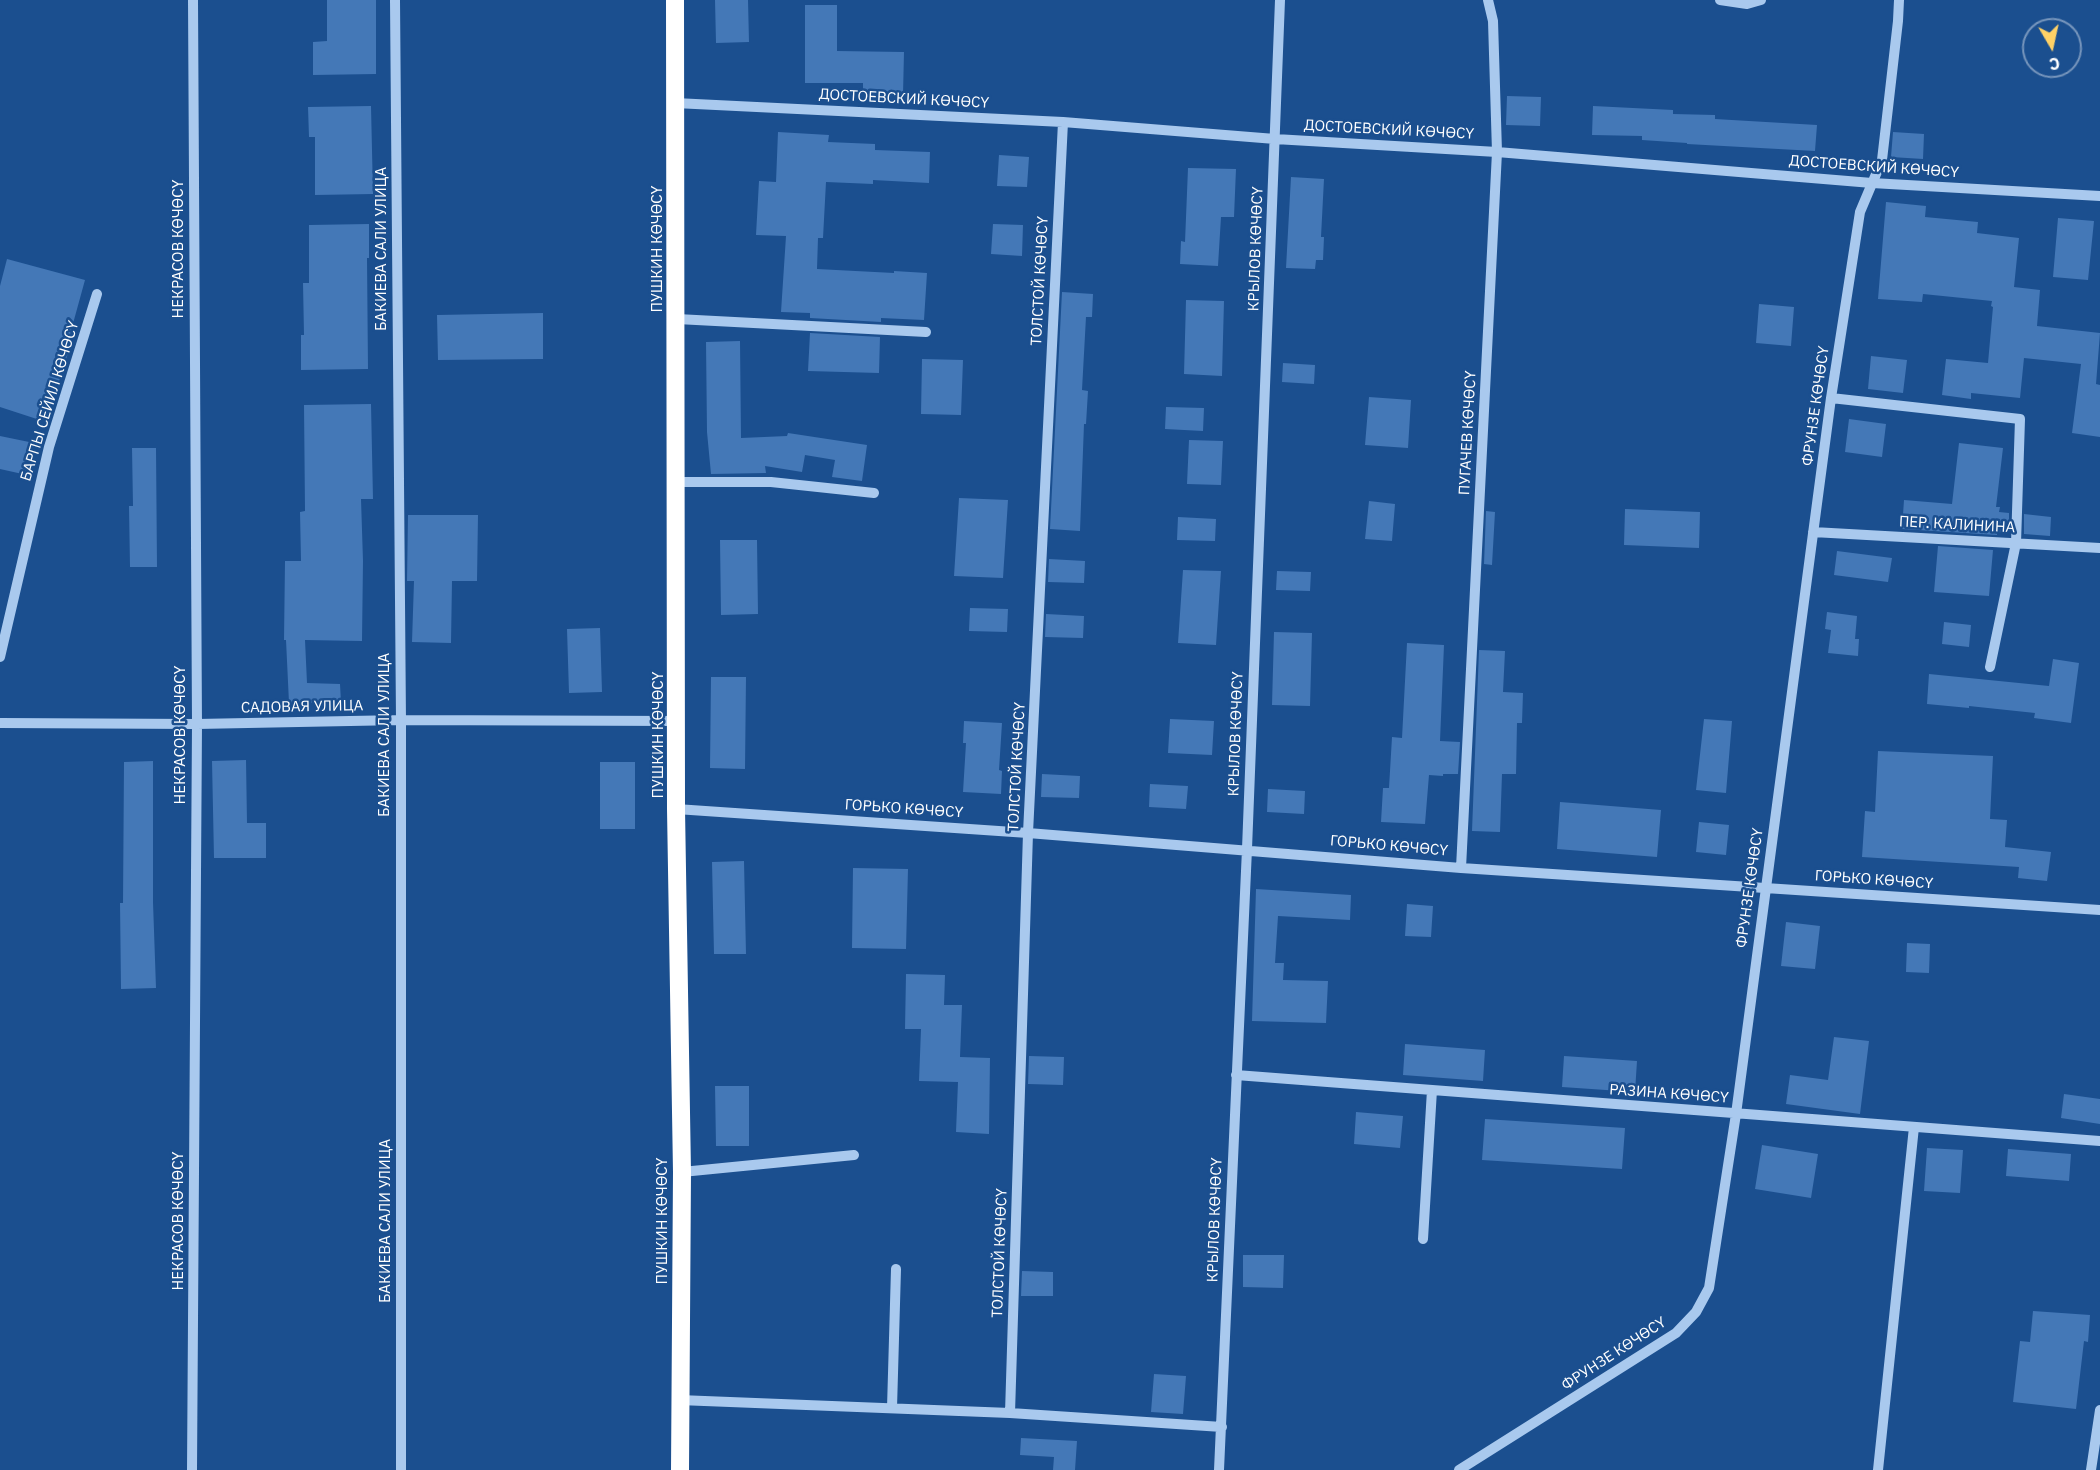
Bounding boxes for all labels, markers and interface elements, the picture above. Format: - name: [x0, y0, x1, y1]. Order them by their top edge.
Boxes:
- north arrow: [2022, 18, 2082, 78]
- text: С: [2048, 53, 2061, 74]
- street label: ДОСТОЕВСКИЙ КӨЧӨСҮ: [818, 86, 990, 112]
- street label: ДОСТОЕВСКИЙ КӨЧӨСҮ: [1303, 117, 1475, 143]
- street label: ДОСТОЕВСКИЙ КӨЧӨСҮ: [1788, 152, 1960, 182]
- street label: БАКИЕВА САЛИ УЛИЦА: [373, 167, 391, 331]
- street label: НЕКРАСОВ КӨЧӨСҮ: [170, 180, 188, 318]
- street label: ПУШКИН КӨЧӨСҮ: [649, 186, 667, 312]
- street label: КРЫЛОВ КӨЧӨСҮ: [1245, 186, 1267, 312]
- street label: ТОЛСТОЙ КӨЧӨСҮ: [1028, 216, 1052, 346]
- street label: БАРПЫ СЕЙИЛ КӨЧӨСҮ: [17, 319, 83, 483]
- street label: ФРУНЗЕ КӨЧӨСҮ: [1799, 345, 1833, 467]
- street label: ПУГАЧЕВ КӨЧӨСҮ: [1456, 370, 1480, 496]
- street label: ПЕР. КАЛИНИНА: [1898, 513, 2016, 537]
- street label: БАКИЕВА САЛИ УЛИЦА: [376, 653, 394, 817]
- street label: НЕКРАСОВ КӨЧӨСҮ: [172, 666, 190, 804]
- street label: КРЫЛОВ КӨЧӨСҮ: [1225, 671, 1247, 797]
- street label: ПУШКИН КӨЧӨСҮ: [650, 672, 668, 798]
- street label: САДОВАЯ УЛИЦА: [241, 697, 363, 717]
- street label: ТОЛСТОЙ КӨЧӨСҮ: [1005, 702, 1029, 832]
- street label: ГОРЬКО КӨЧӨСҮ: [844, 796, 964, 822]
- street label: ФРУНЗЕ КӨЧӨСҮ: [1733, 827, 1767, 949]
- street label: ГОРЬКО КӨЧӨСҮ: [1329, 832, 1449, 860]
- street label: ГОРЬКО КӨЧӨСҮ: [1814, 867, 1934, 893]
- street label: РАЗИНА КӨЧӨСҮ: [1609, 1081, 1729, 1107]
- street label: БАКИЕВА САЛИ УЛИЦА: [377, 1139, 395, 1303]
- street label: НЕКРАСОВ КӨЧӨСҮ: [170, 1152, 188, 1290]
- street label: КРЫЛОВ КӨЧӨСҮ: [1204, 1157, 1226, 1283]
- street label: ПУШКИН КӨЧӨСҮ: [654, 1158, 672, 1284]
- street label: ТОЛСТОЙ КӨЧӨСҮ: [989, 1188, 1011, 1318]
- street label: ФРУНЗЕ КӨЧӨСҮ: [1558, 1313, 1670, 1395]

